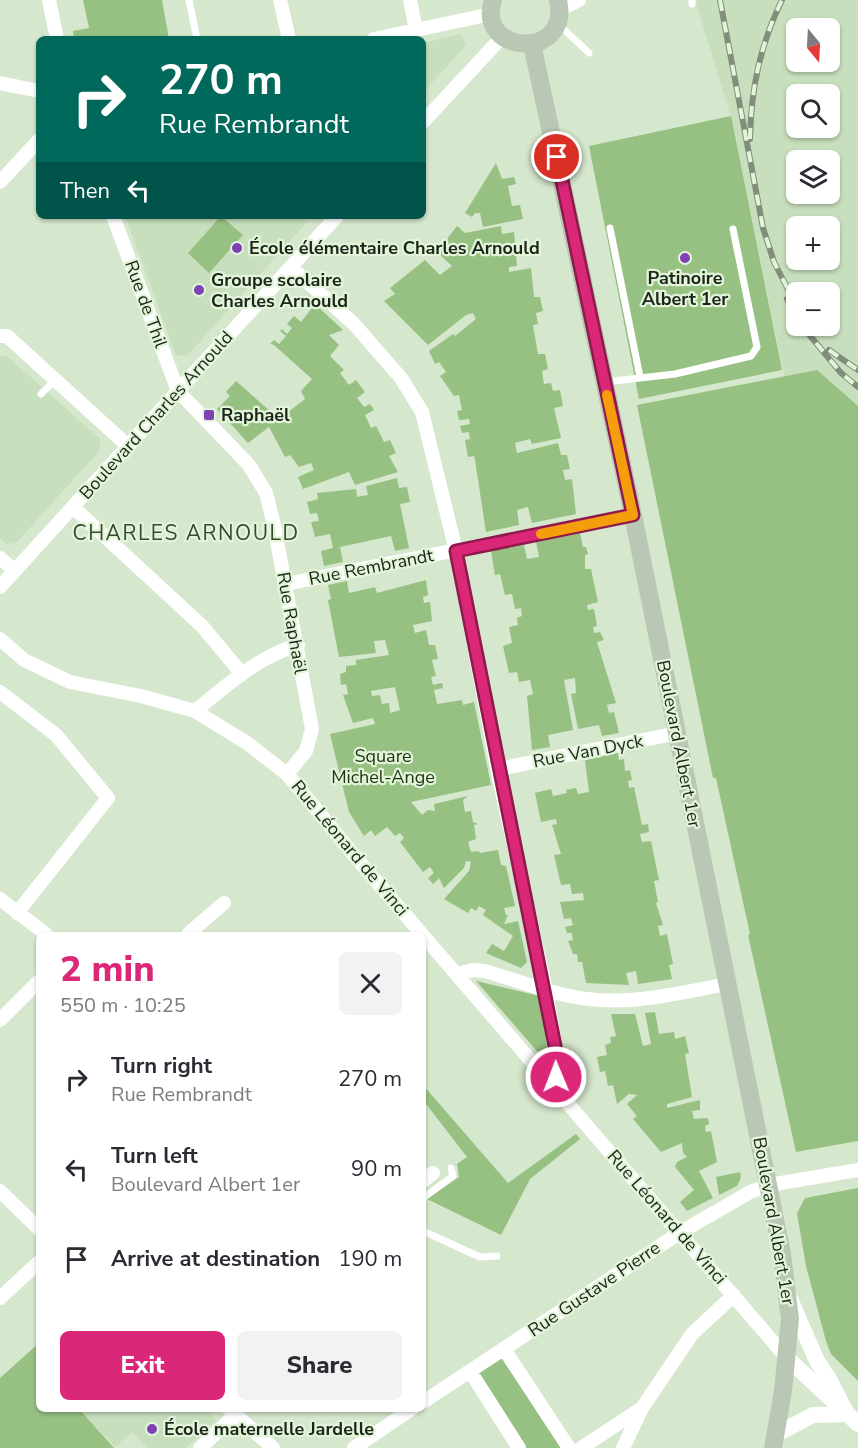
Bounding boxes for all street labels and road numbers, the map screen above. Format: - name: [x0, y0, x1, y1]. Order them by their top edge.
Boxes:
- street label: Rue de Thil: [119, 257, 173, 352]
- street label: Boulevard Charles Arnould: [74, 326, 238, 504]
- street label: Rue Rembrandt: [307, 543, 436, 591]
- street label: Rue Raphaël: [271, 570, 313, 676]
- street label: Boulevard Albert 1er: [651, 658, 707, 830]
- street label: Rue Van Dyck: [531, 728, 646, 773]
- street label: Rue Léonard de Vinci: [286, 775, 414, 921]
- street label: Boulevard Albert 1er: [747, 1135, 801, 1307]
- street label: Rue Léonard de Vinci: [602, 1145, 732, 1289]
- street label: Rue Gustave Pierre: [523, 1236, 665, 1342]

